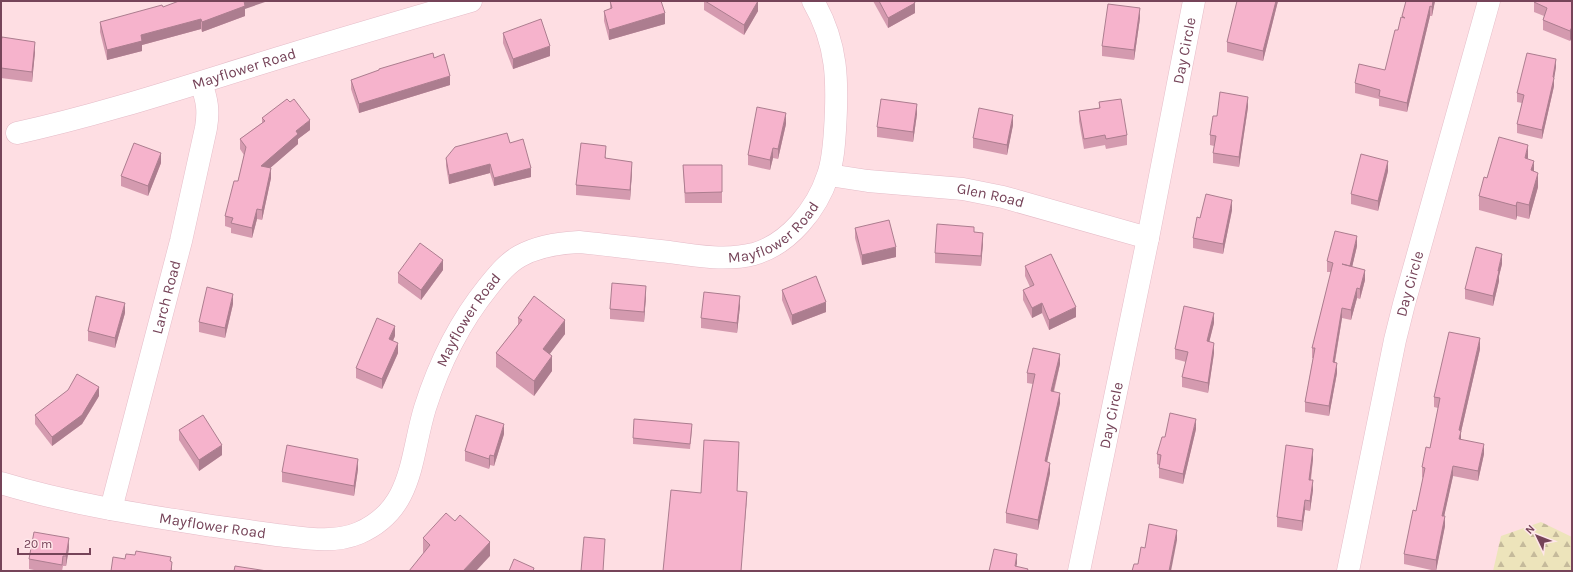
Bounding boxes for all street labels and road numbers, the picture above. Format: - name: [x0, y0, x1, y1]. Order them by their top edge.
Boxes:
- street label: Day Circle: [1169, 16, 1200, 85]
- street label: Mayflower Road: [190, 44, 298, 93]
- street label: Glen Road: [956, 180, 1026, 212]
- street label: Mayflower Road: [727, 198, 823, 267]
- street label: Day Circle: [1392, 249, 1427, 318]
- street label: Larch Road: [148, 258, 185, 336]
- street label: Mayflower Road: [433, 269, 505, 370]
- street label: Day Circle: [1096, 380, 1127, 450]
- street label: Mayflower Road: [158, 509, 267, 542]

